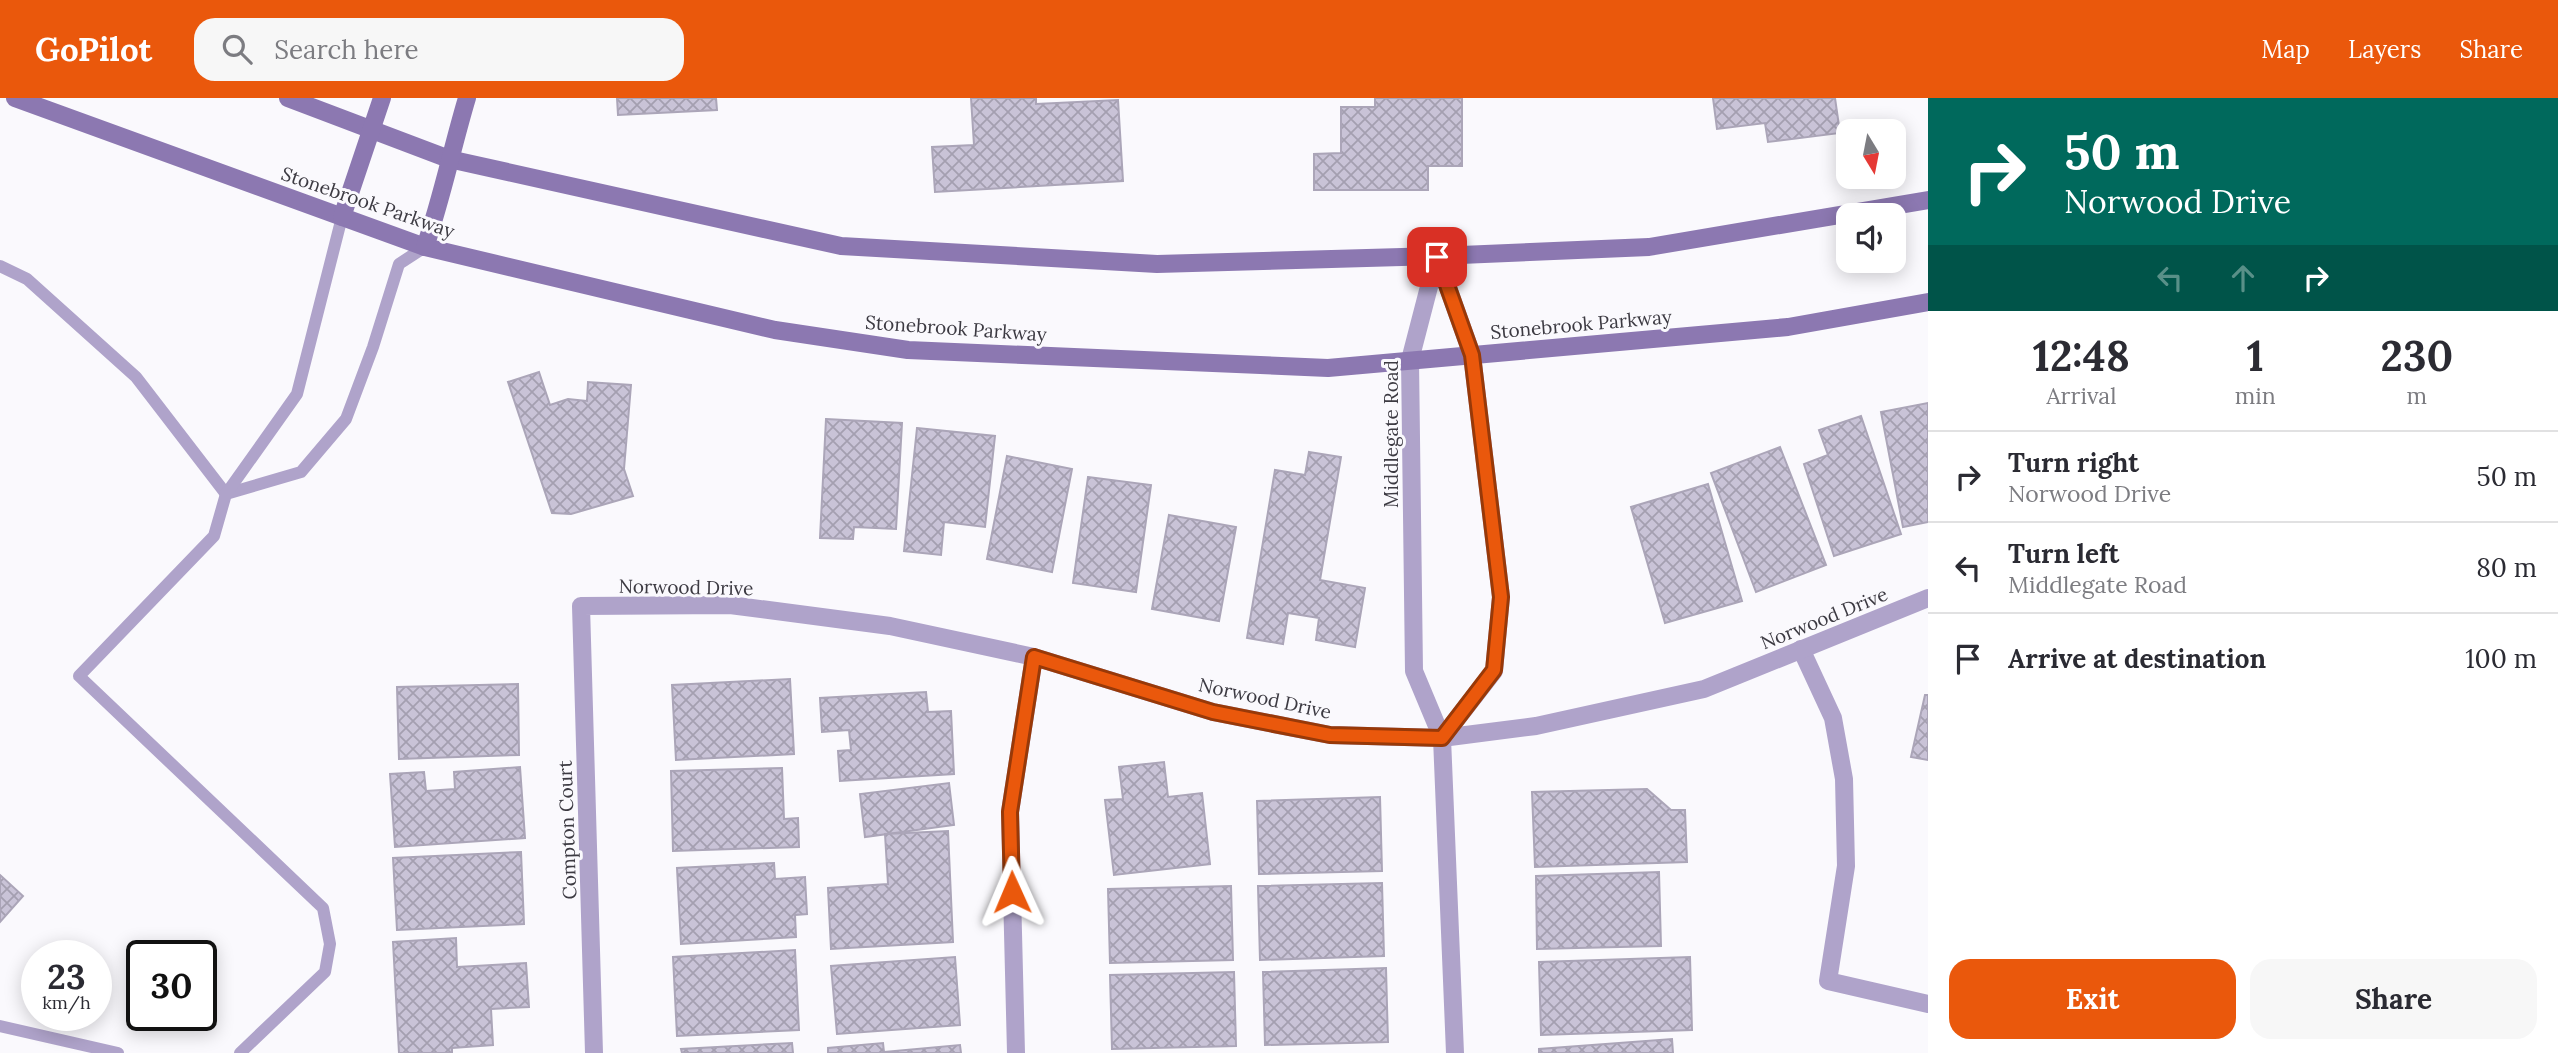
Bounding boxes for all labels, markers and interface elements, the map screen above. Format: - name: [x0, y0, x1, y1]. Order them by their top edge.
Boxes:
- search box: [194, 18, 684, 81]
- text: GoPilot: [35, 28, 152, 70]
- icon: search: [218, 30, 256, 68]
- text: Search here: [274, 33, 419, 66]
- text: Map: [2261, 34, 2310, 65]
- text: Layers: [2348, 34, 2421, 65]
- text: Share: [2459, 34, 2523, 65]
- north arrow: [1836, 119, 1906, 189]
- map controls: [1836, 119, 1906, 273]
- text: 50 m: [2064, 120, 2180, 182]
- icon: right: [1949, 126, 2040, 217]
- street label: Stonebrook Parkway: [278, 161, 458, 243]
- text: Norwood Drive: [2064, 181, 2291, 222]
- button: sound: [1836, 203, 1906, 273]
- pin: [1407, 227, 1467, 287]
- icon: arrive: [1418, 238, 1456, 276]
- icon: left: [2151, 259, 2189, 297]
- icon: ahead: [2224, 259, 2262, 297]
- icon: right: [2297, 259, 2335, 297]
- street label: Stonebrook Parkway: [1489, 304, 1673, 344]
- street label: Stonebrook Parkway: [864, 310, 1048, 346]
- text: 12:48: [2033, 329, 2130, 383]
- text: 1: [2247, 329, 2264, 383]
- text: 230: [2381, 329, 2453, 383]
- street label: Middlegate Road: [1379, 360, 1403, 508]
- text: Arrival: [2046, 381, 2116, 410]
- text: min: [2235, 381, 2276, 410]
- text: m: [2407, 381, 2427, 410]
- text: Turn right: [2008, 446, 2139, 479]
- icon: right: [1949, 458, 1987, 496]
- text: 50 m: [2477, 460, 2537, 493]
- text: Norwood Drive: [2008, 479, 2171, 508]
- text: Turn left: [2008, 537, 2119, 570]
- icon: left: [1949, 549, 1987, 587]
- text: 80 m: [2476, 551, 2537, 584]
- text: Middlegate Road: [2008, 570, 2187, 599]
- street label: Norwood Drive: [618, 574, 754, 600]
- street label: Norwood Drive: [1757, 582, 1891, 654]
- icon: arrive: [1949, 640, 1987, 678]
- text: Arrive at destination: [2008, 642, 2266, 675]
- text: 100 m: [2465, 642, 2537, 675]
- street label: Norwood Drive: [1197, 672, 1333, 724]
- street label: Compton Court: [553, 759, 581, 900]
- position arrow: [975, 855, 1049, 929]
- speed limit sign: 30: [126, 940, 217, 1031]
- text: 23: [47, 954, 86, 999]
- button: Exit: [1949, 959, 2236, 1039]
- button: Share: [2250, 959, 2537, 1039]
- text: km/h: [42, 991, 91, 1014]

